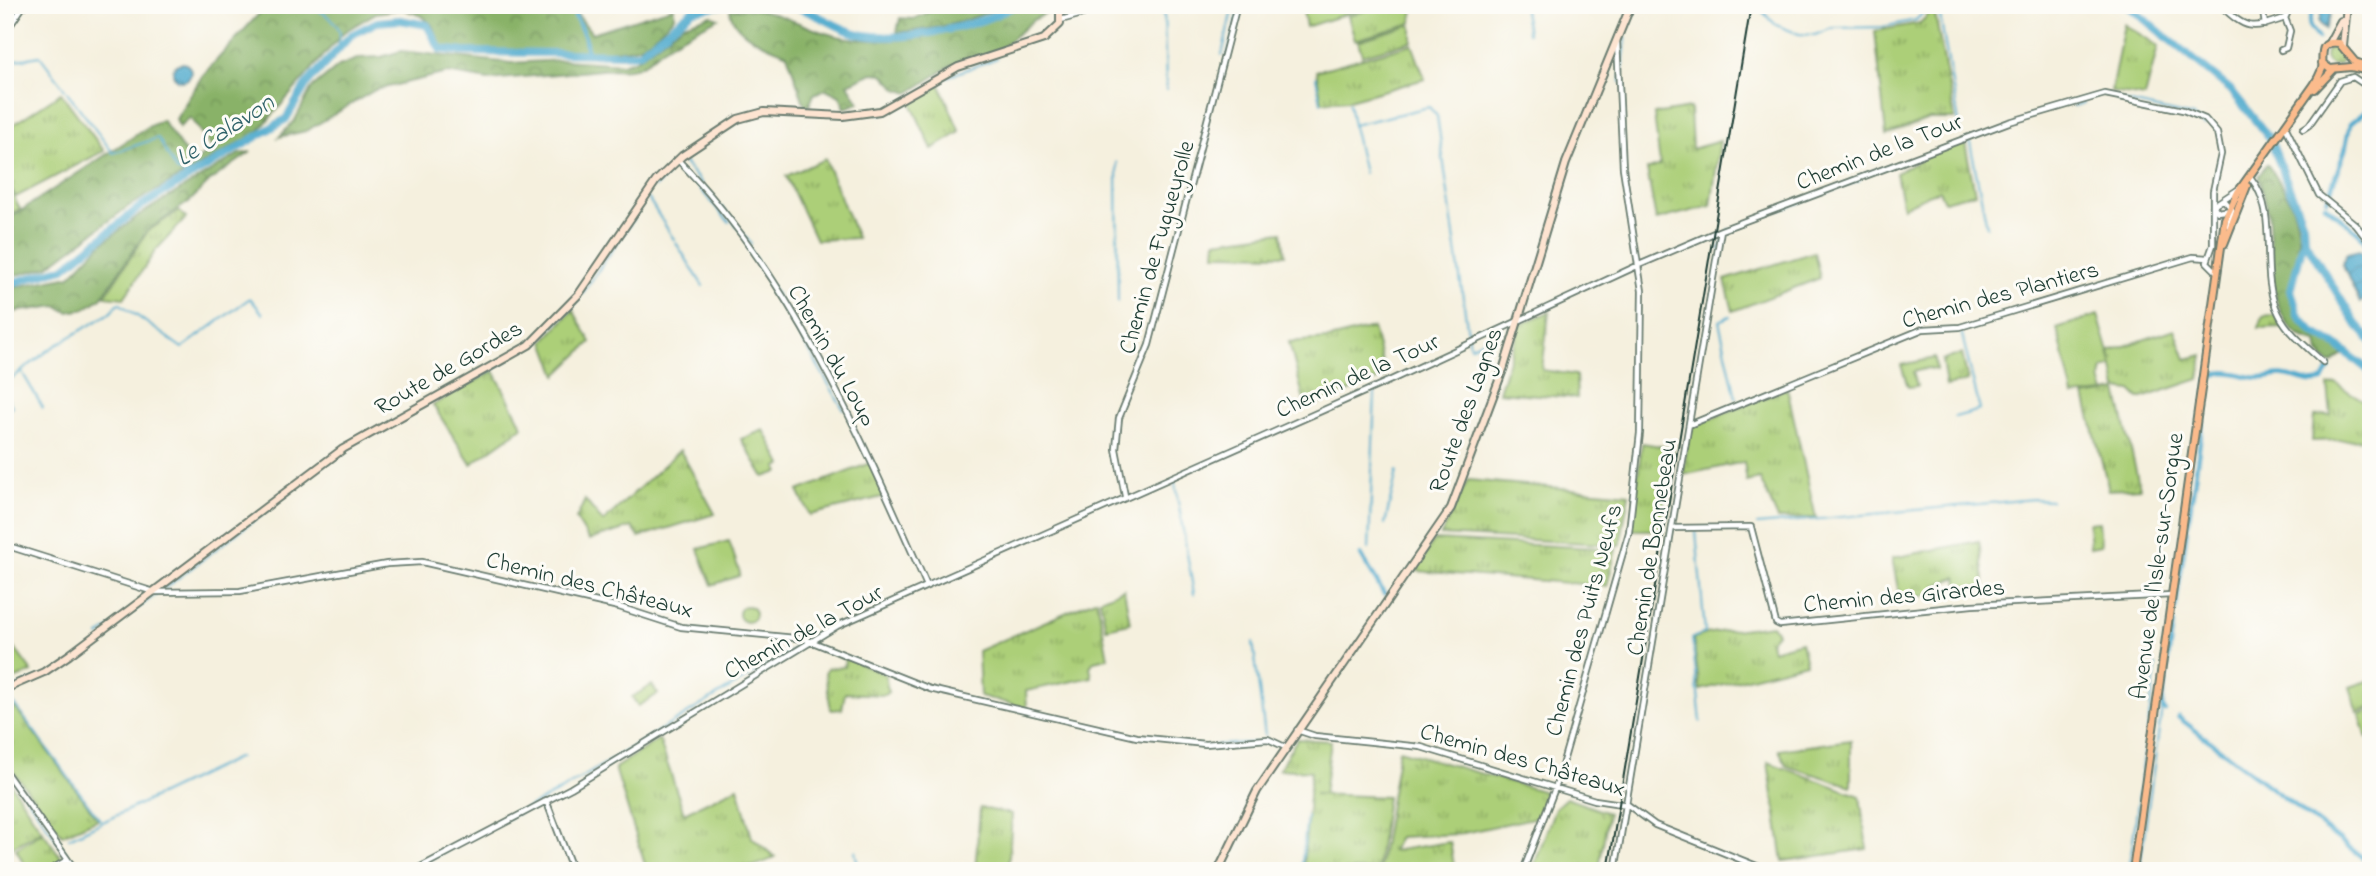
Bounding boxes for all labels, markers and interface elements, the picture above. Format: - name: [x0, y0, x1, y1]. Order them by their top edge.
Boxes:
- water label: Le Calavon: [169, 85, 283, 178]
- street label: Chemin de la Tour: [1792, 105, 1969, 201]
- street label: Chemin de Fugueyrolle: [1111, 137, 1207, 359]
- street label: Chemin des Plantiers: [1898, 253, 2103, 340]
- street label: Chemin du Loup: [777, 279, 884, 433]
- street label: Route de Gordes: [369, 313, 530, 426]
- street label: Route des Lagnes: [1421, 323, 1514, 499]
- street label: Chemin de la Tour: [1271, 325, 1446, 429]
- street label: Avenue de l'Isle-sur-Sorgue: [2122, 430, 2195, 702]
- street label: Chemin de Bonnebeau: [1619, 436, 1688, 658]
- street label: Chemin des Puits Neufs: [1538, 501, 1633, 741]
- street label: Chemin des Châteaux: [482, 544, 697, 629]
- street label: Chemin des Girardes: [1802, 571, 2006, 624]
- street label: Chemin de la Tour: [718, 576, 890, 690]
- street label: Chemin des Châteaux: [1415, 715, 1629, 807]

